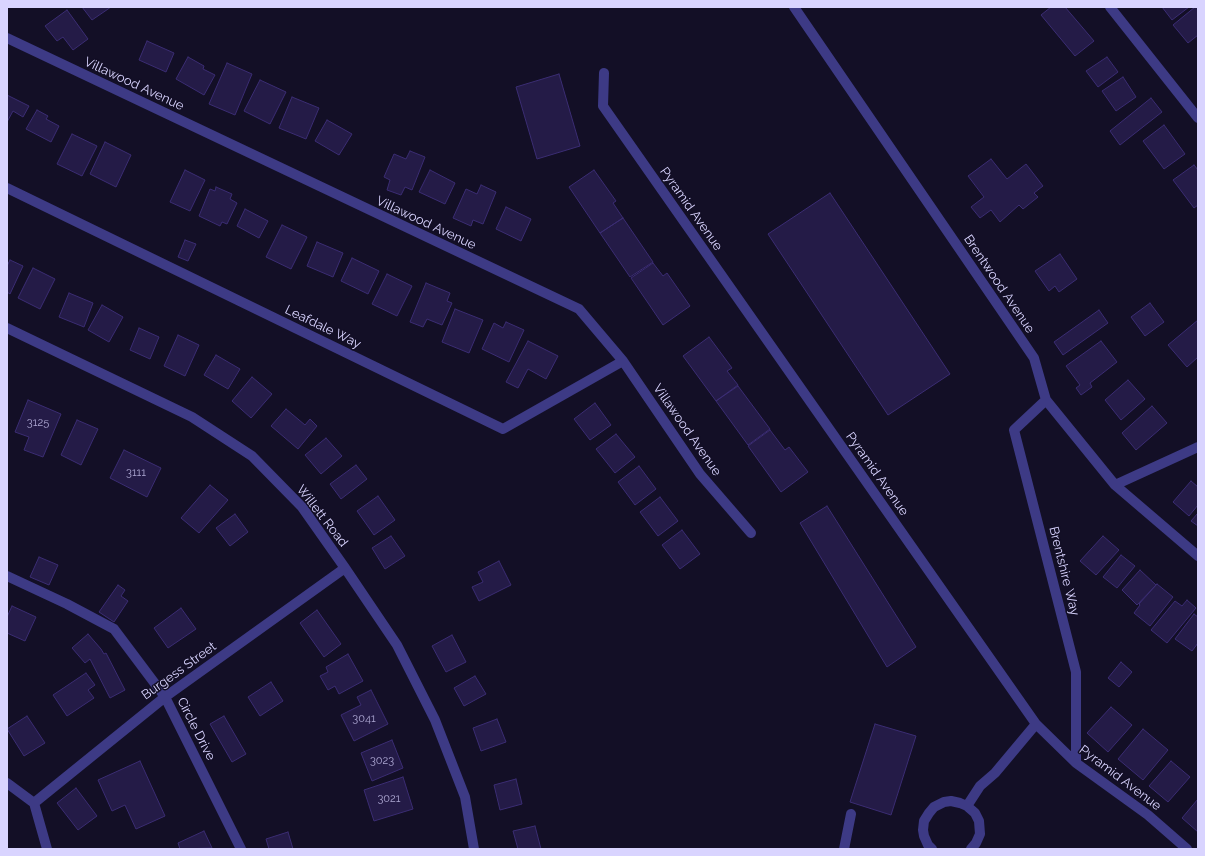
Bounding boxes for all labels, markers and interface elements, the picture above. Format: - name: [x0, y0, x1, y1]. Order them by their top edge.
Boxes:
- street label: Villawood Avenue: [82, 54, 186, 114]
- street label: Pyramid Avenue: [656, 164, 726, 254]
- street label: Villawood Avenue: [374, 193, 478, 253]
- street label: Brentwood Avenue: [960, 232, 1038, 336]
- street label: Leafdale Way: [282, 302, 364, 352]
- street label: Villawood Avenue: [650, 381, 724, 479]
- house number: 3125: [27, 416, 49, 430]
- street label: Pyramid Avenue: [842, 429, 912, 519]
- house number: 3111: [126, 466, 146, 480]
- street label: Willett Road: [293, 482, 351, 550]
- street label: Brentshire Way: [1045, 525, 1083, 617]
- street label: Burgess Street: [139, 639, 219, 703]
- street label: Circle Drive: [173, 695, 219, 763]
- house number: 3041: [352, 712, 376, 726]
- street label: Pyramid Avenue: [1076, 742, 1164, 814]
- house number: 3023: [370, 754, 394, 768]
- house number: 3021: [377, 792, 401, 806]

